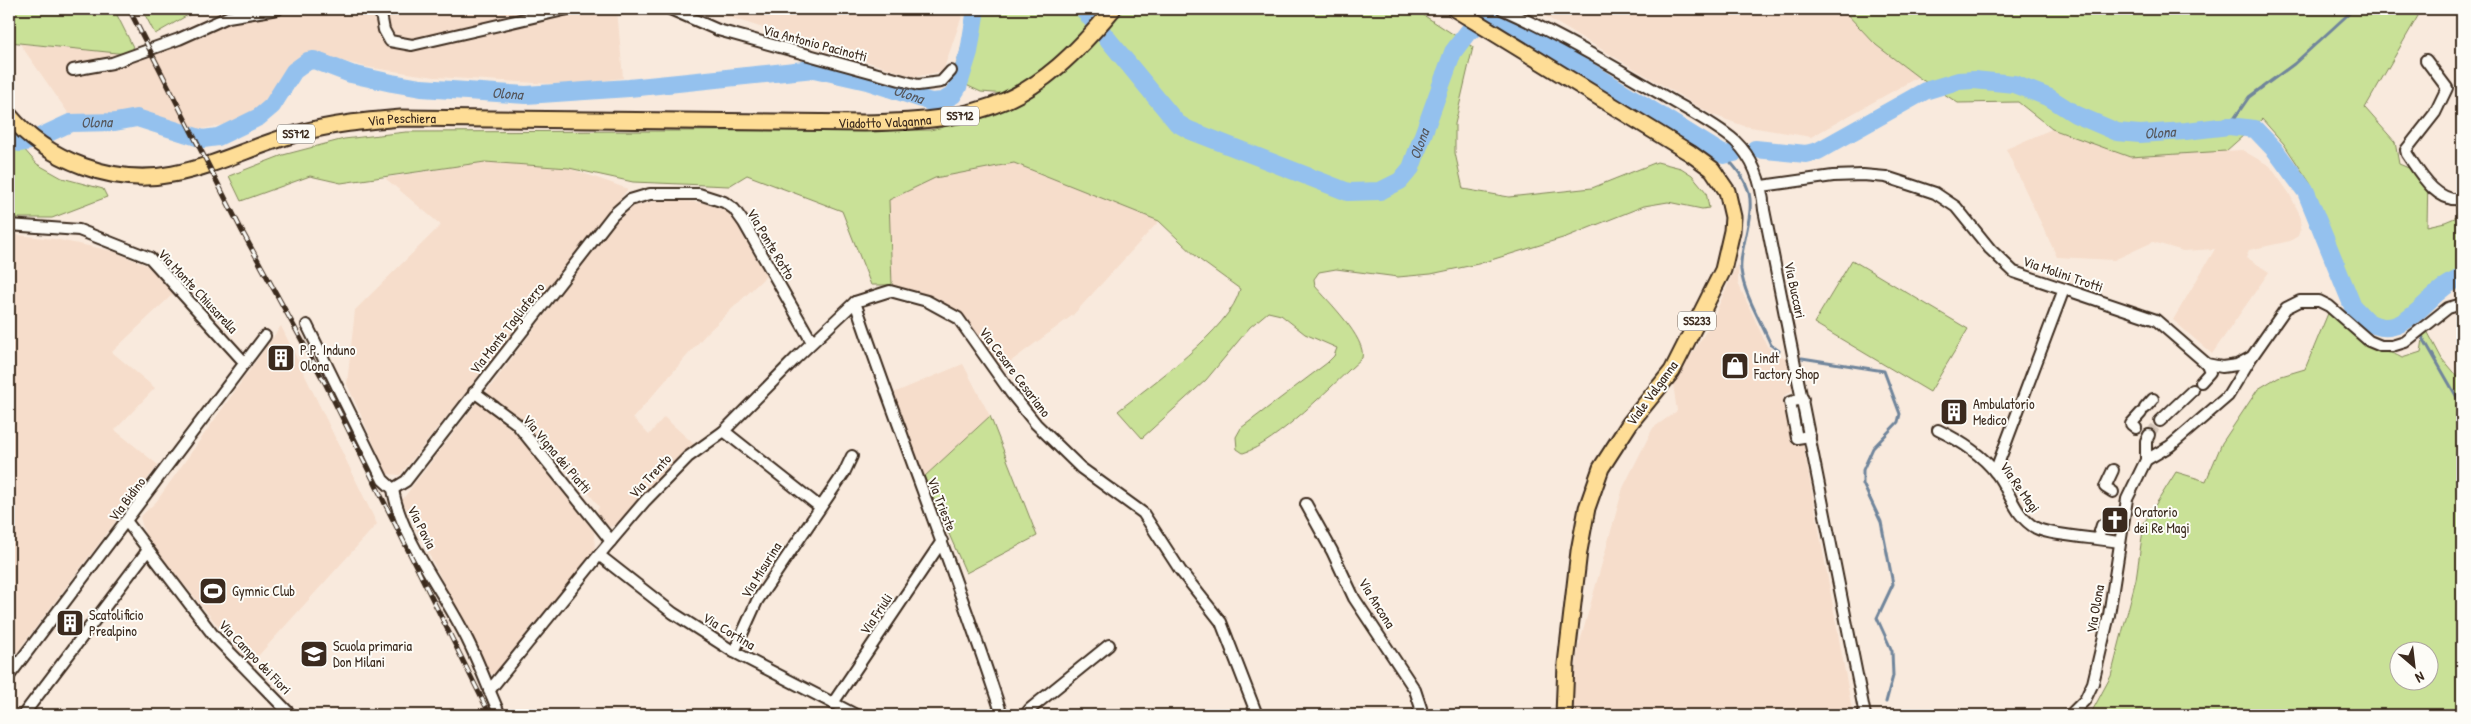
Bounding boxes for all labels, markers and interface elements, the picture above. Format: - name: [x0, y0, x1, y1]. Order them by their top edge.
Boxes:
- street label: Via Antonio Pacinotti: [761, 19, 869, 66]
- water label: Olona: [891, 79, 929, 110]
- water label: Olona: [491, 82, 526, 105]
- road number: SS712: [941, 106, 979, 125]
- street label: Via Peschiera: [367, 108, 437, 130]
- street label: Viadotto Valganna: [838, 109, 933, 132]
- water label: Olona: [81, 111, 114, 133]
- water label: Olona: [2144, 121, 2178, 144]
- water label: Olona: [1404, 124, 1435, 162]
- road number: SS712: [277, 125, 315, 144]
- street label: Via Ponte Rotto: [743, 205, 800, 283]
- street label: Via Monte Chiusarella: [154, 244, 243, 337]
- street label: Via Molini Trotti: [2021, 251, 2106, 296]
- street label: Via Buccari: [1780, 260, 1811, 320]
- street label: Via Monte Tagliaferro: [465, 278, 549, 378]
- road number: SS233: [1678, 312, 1716, 331]
- street label: Via Cesare Cesariano: [975, 323, 1056, 421]
- place label: P.P. Induno Olona: [300, 340, 356, 375]
- building icon: P.P. Induno Olona: [266, 343, 296, 373]
- place label: Lindt Factory Shop: [1753, 348, 1819, 384]
- shop icon: Lindt Factory Shop: [1720, 351, 1750, 381]
- street label: Viale Valganna: [1622, 356, 1683, 430]
- place label: Ambulatorio Medico: [1973, 394, 2035, 429]
- building icon: Ambulatorio Medico: [1939, 397, 1969, 427]
- street label: Via Vigna dei Piatti: [518, 410, 596, 498]
- street label: Via Trento: [624, 449, 675, 502]
- street label: Via Re Magi: [1995, 457, 2045, 517]
- street label: Via Bidino: [104, 473, 150, 525]
- street label: Via Trieste: [924, 474, 962, 534]
- street label: Via Pavia: [404, 502, 442, 552]
- place label: Oratorio dei Re Magi: [2134, 502, 2190, 538]
- church icon: Oratorio dei Re Magi: [2100, 505, 2130, 535]
- street label: Via Misurina: [736, 538, 785, 601]
- street label: Via Ancona: [1355, 574, 1401, 632]
- sports icon: Gymnic Club: [198, 576, 228, 606]
- place label: Gymnic Club: [232, 581, 295, 601]
- street label: Via Olona: [2081, 583, 2108, 635]
- street label: Via Friuli: [855, 589, 896, 638]
- place label: Scatolificio Prealpino: [89, 605, 144, 641]
- street label: Via Cortina: [699, 607, 760, 654]
- building icon: Scatolificio Prealpino: [55, 608, 85, 638]
- street label: Via Campo dei Fiori: [214, 615, 296, 699]
- place label: Scuola primaria Don Milani: [333, 636, 413, 671]
- school or university icon: Scuola primaria Don Milani: [299, 639, 329, 669]
- north arrow: [2388, 642, 2438, 692]
- text: N: [2412, 668, 2428, 688]

